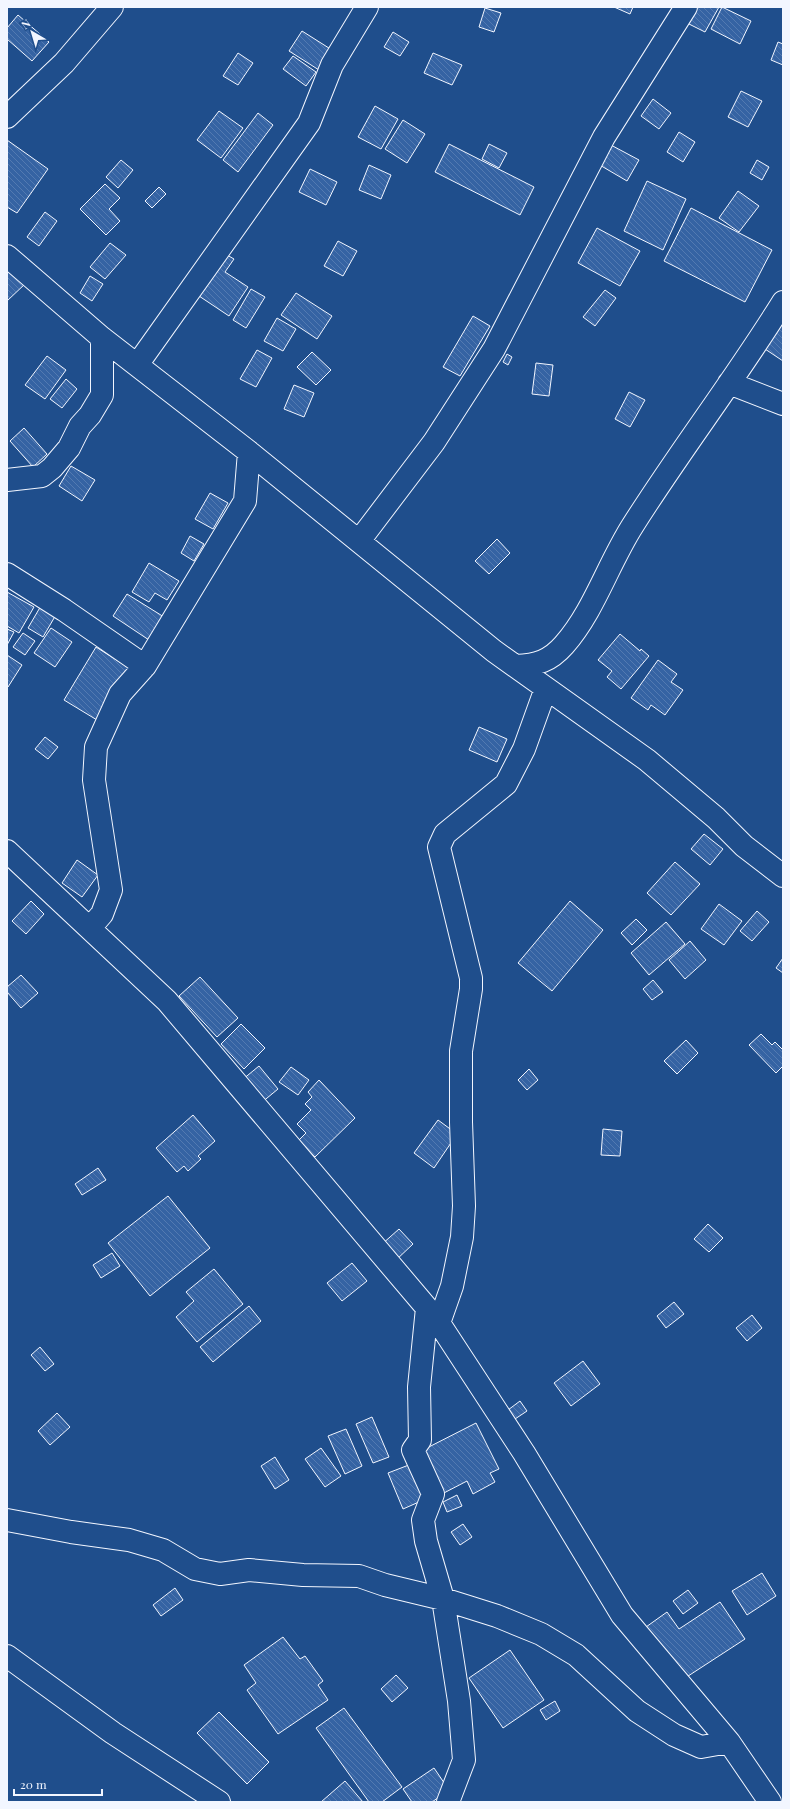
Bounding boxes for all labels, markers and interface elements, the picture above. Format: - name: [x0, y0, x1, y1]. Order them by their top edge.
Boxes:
- north arrow: [12, 12, 52, 52]
- text: N: [18, 15, 33, 32]
- scale bar: [14, 1771, 102, 1797]
- text: 20 m: [20, 1776, 47, 1792]

